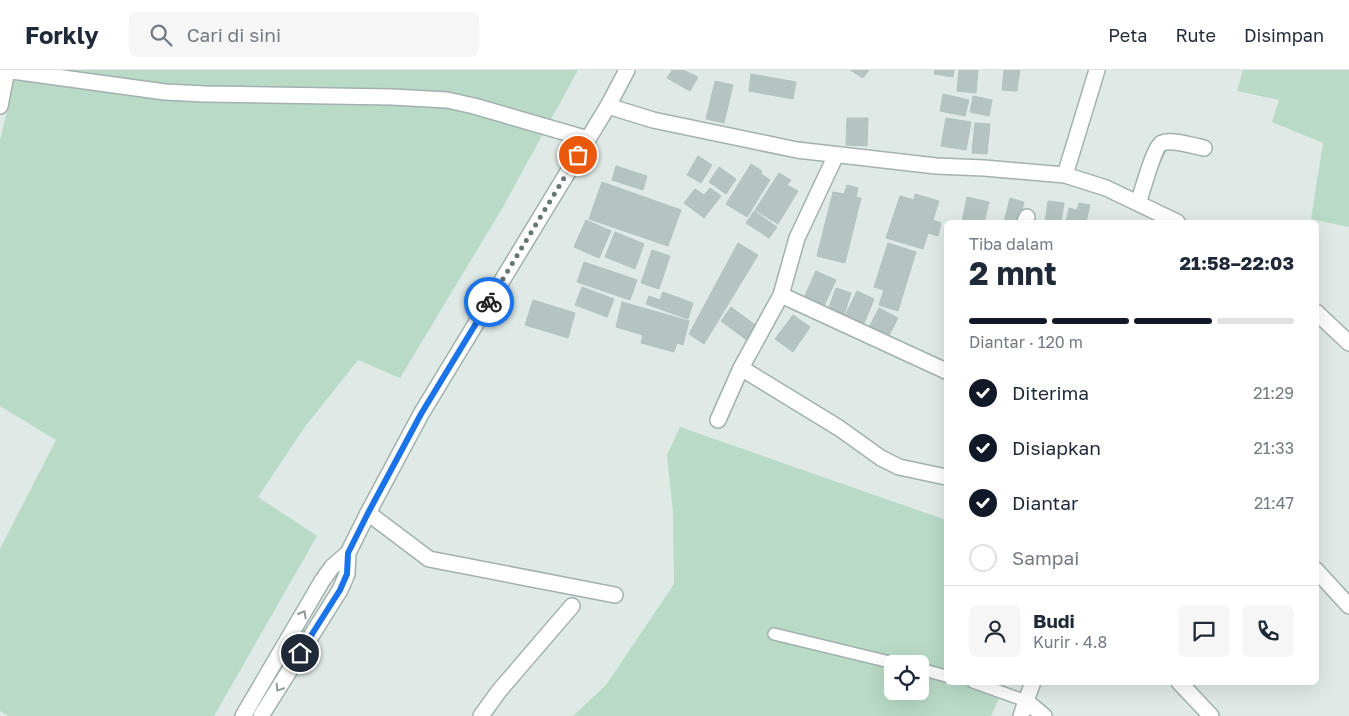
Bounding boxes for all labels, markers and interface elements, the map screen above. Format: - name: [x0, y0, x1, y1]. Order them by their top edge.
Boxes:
- search box: [129, 12, 479, 57]
- text: Forkly: [25, 20, 99, 49]
- icon: search: [147, 21, 175, 49]
- text: Cari di sini: [187, 23, 281, 46]
- text: Peta: [1108, 24, 1148, 46]
- text: Rute: [1176, 24, 1216, 46]
- text: Disimpan: [1244, 24, 1324, 46]
- pin: [557, 134, 599, 176]
- icon: bag: [564, 141, 592, 169]
- text: Tiba dalam: [969, 234, 1053, 254]
- text: 21:58–22:03: [1180, 251, 1294, 274]
- text: 2 mnt: [969, 254, 1057, 292]
- courier: [464, 277, 514, 327]
- icon: bike: [475, 288, 503, 316]
- text: Diantar · 120 m: [969, 332, 1083, 352]
- icon: check: [969, 379, 997, 407]
- text: Diterima: [1012, 381, 1089, 404]
- text: 21:29: [1253, 383, 1294, 403]
- icon: check: [969, 434, 997, 462]
- text: Disiapkan: [1012, 436, 1101, 459]
- text: 21:33: [1253, 438, 1294, 458]
- icon: check: [969, 489, 997, 517]
- text: Diantar: [1012, 491, 1078, 514]
- text: 21:47: [1254, 493, 1294, 513]
- text: Sampai: [1012, 546, 1079, 569]
- button: person: [969, 605, 1021, 657]
- button: chat: [1178, 605, 1230, 657]
- button: phone: [1242, 605, 1294, 657]
- text: Budi: [1033, 609, 1075, 632]
- one-way arrow: [297, 610, 307, 619]
- pin: [279, 632, 321, 674]
- text: Kurir · 4.8: [1033, 632, 1107, 652]
- icon: home: [286, 639, 314, 667]
- map controls: [884, 655, 929, 700]
- button: locate: [884, 655, 929, 700]
- one-way arrow: [275, 682, 285, 691]

